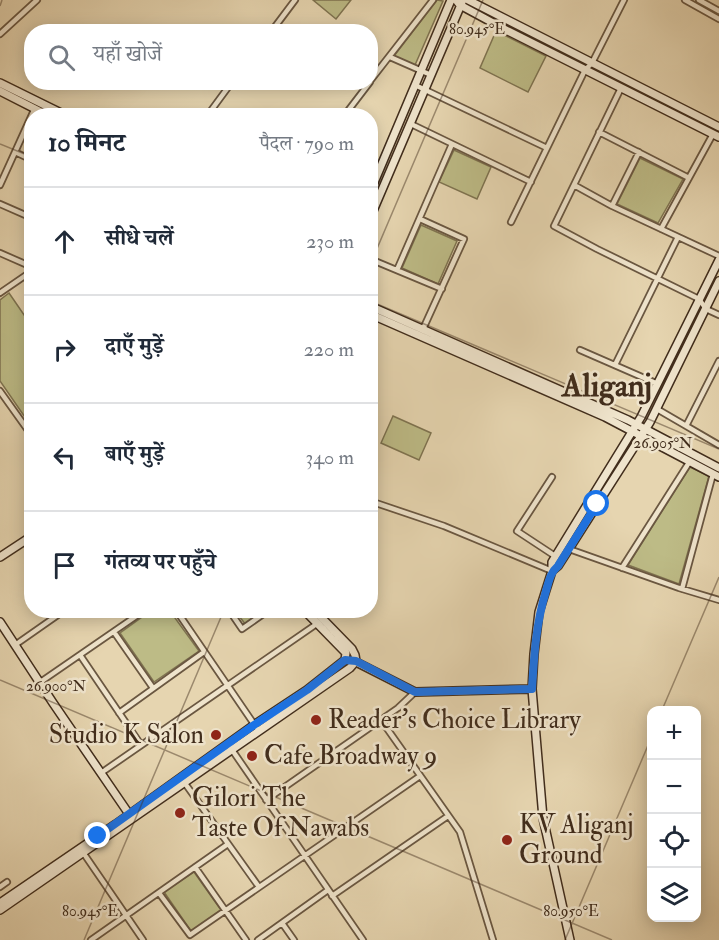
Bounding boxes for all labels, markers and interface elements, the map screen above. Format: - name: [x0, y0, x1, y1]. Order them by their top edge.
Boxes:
- text: 80.945°E: [449, 20, 505, 39]
- search box: [24, 24, 378, 90]
- text: यहाँ खोजें: [93, 40, 162, 68]
- icon: search: [45, 41, 78, 74]
- text: 10 मिनट: [48, 127, 125, 159]
- text: पैदल · 790 m: [260, 131, 354, 156]
- text: सीधे चलें: [105, 224, 173, 252]
- icon: ahead: [48, 225, 81, 258]
- text: 230 m: [306, 229, 354, 254]
- text: दाएँ मुड़ें: [105, 332, 164, 360]
- icon: right: [48, 333, 81, 366]
- text: 220 m: [304, 337, 354, 362]
- district label: Aliganj: [560, 366, 652, 406]
- text: 26.905°N: [634, 434, 693, 453]
- text: बाएँ मुड़ें: [105, 440, 164, 468]
- icon: left: [48, 441, 81, 474]
- text: 340 m: [306, 445, 354, 470]
- route start: [583, 490, 609, 516]
- text: गंतव्य पर पहुँचे: [105, 548, 216, 576]
- icon: arrive: [48, 549, 81, 582]
- text: 26.900°N: [26, 677, 86, 696]
- place label: Reader's Choice Library: [328, 704, 581, 736]
- map controls: [647, 706, 701, 922]
- button: +: [647, 706, 701, 760]
- marker: Reader's Choice Library: [309, 713, 323, 727]
- place label: Studio K Salon: [49, 719, 204, 751]
- marker: Studio K Salon: [209, 728, 223, 742]
- place label: Cafe Broadway 9: [264, 740, 437, 772]
- marker: Cafe Broadway 9: [245, 749, 259, 763]
- button: −: [647, 760, 701, 814]
- place label: Gilori The Taste Of Nawabs: [192, 782, 369, 844]
- marker: Gilori The Taste Of Nawabs: [173, 806, 187, 820]
- place label: KV Aliganj Ground: [519, 809, 633, 871]
- button: locate: [647, 814, 701, 868]
- route end: [84, 822, 110, 848]
- marker: KV Aliganj Ground: [500, 833, 514, 847]
- button: layers: [647, 868, 701, 922]
- text: 80.945°E: [62, 902, 118, 921]
- text: 80.950°E: [543, 902, 599, 921]

